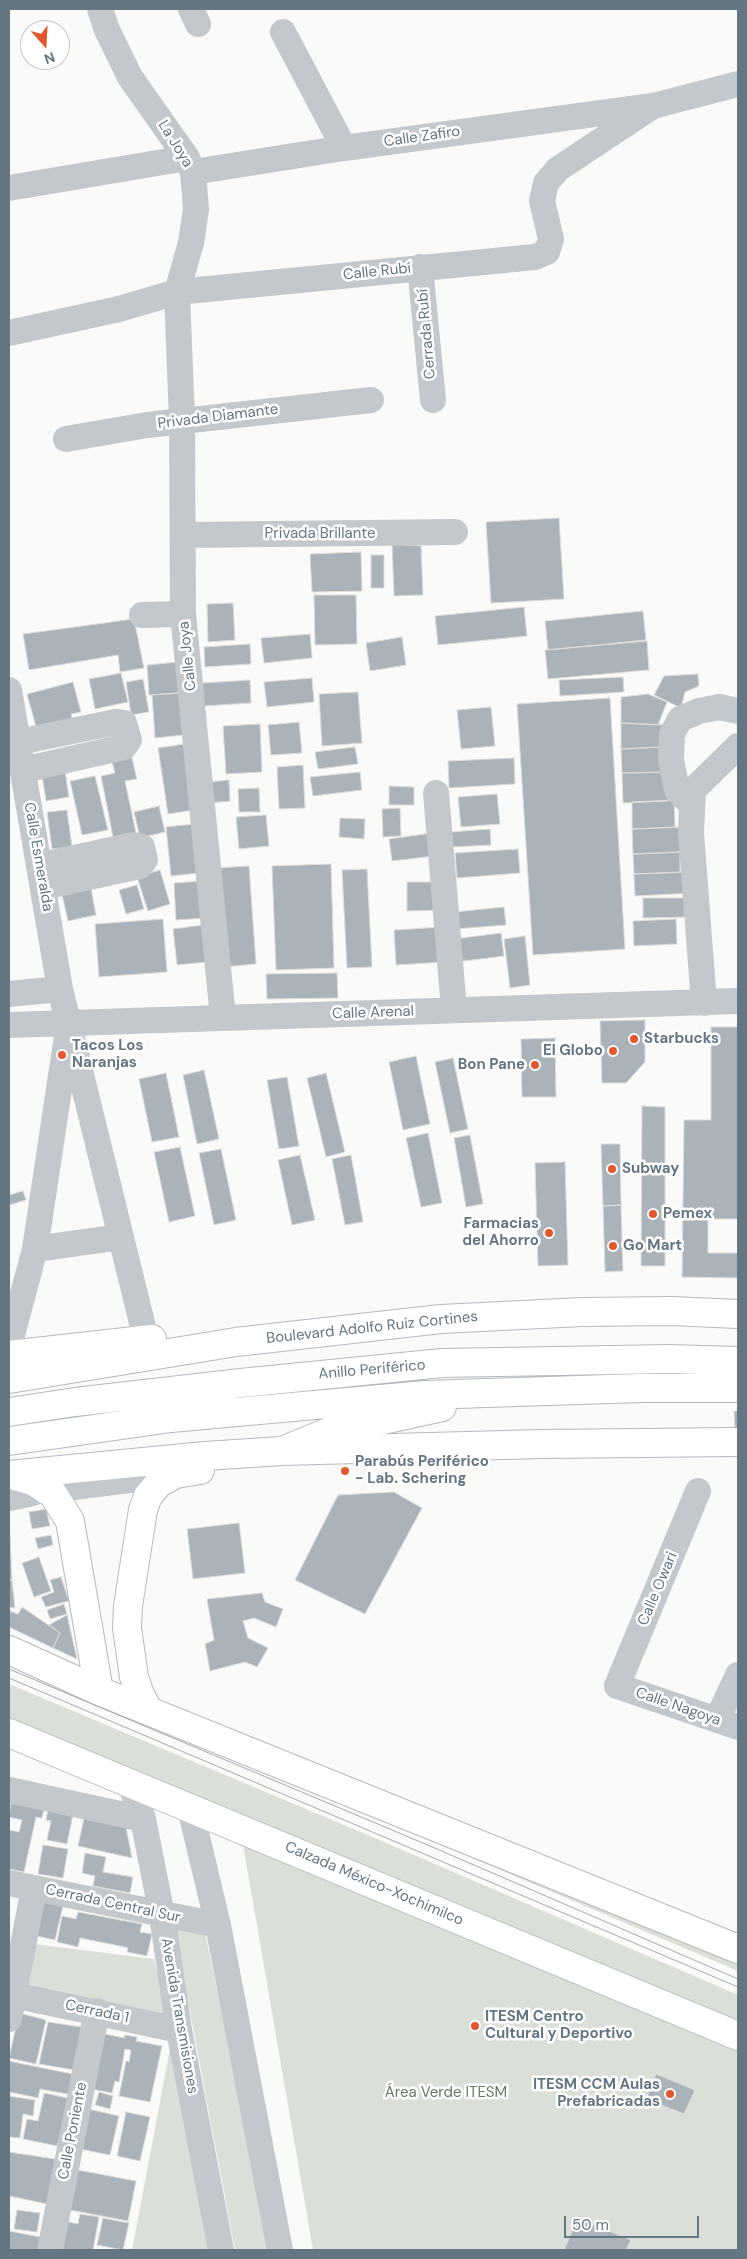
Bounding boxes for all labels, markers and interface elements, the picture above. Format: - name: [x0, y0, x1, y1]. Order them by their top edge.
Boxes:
- north arrow: [20, 20, 70, 70]
- text: N: [42, 48, 57, 68]
- street label: La Joya: [154, 117, 196, 171]
- street label: Calle Zafiro: [383, 123, 461, 151]
- street label: Calle Rubí: [342, 259, 412, 285]
- street label: Cerrada Rubí: [414, 288, 440, 380]
- street label: Privada Diamante: [157, 401, 279, 433]
- street label: Privada Brillante: [265, 525, 375, 543]
- street label: Calle Joya: [175, 620, 201, 692]
- street label: Calle Esmeralda: [20, 801, 56, 913]
- street label: Calle Arenal: [332, 1003, 414, 1023]
- place label: Starbucks: [644, 1030, 719, 1048]
- marker: Starbucks: [628, 1033, 640, 1045]
- place label: Tacos Los Naranjas: [72, 1037, 143, 1072]
- place label: El Globo: [543, 1042, 603, 1060]
- marker: El Globo: [607, 1045, 619, 1057]
- marker: Tacos Los Naranjas: [56, 1049, 68, 1061]
- place label: Bon Pane: [458, 1056, 525, 1074]
- marker: Bon Pane: [529, 1059, 541, 1071]
- place label: Subway: [622, 1160, 679, 1178]
- marker: Subway: [606, 1163, 618, 1175]
- place label: Pemex: [663, 1205, 712, 1223]
- marker: Pemex: [647, 1208, 659, 1220]
- place label: Farmacias del Ahorro: [462, 1215, 539, 1250]
- marker: Farmacias del Ahorro: [543, 1227, 555, 1239]
- place label: Go Mart: [623, 1237, 682, 1255]
- marker: Go Mart: [607, 1240, 619, 1252]
- street label: Boulevard Adolfo Ruiz Cortines: [265, 1308, 479, 1348]
- street label: Anillo Periférico: [318, 1356, 426, 1384]
- place label: Parabús Periférico - Lab. Schering: [355, 1453, 489, 1488]
- marker: Parabús Periférico - Lab. Schering: [339, 1465, 351, 1477]
- street label: Calle Owari: [634, 1549, 682, 1629]
- street label: Calle Nagoya: [633, 1684, 723, 1730]
- street label: Calzada México-Xochimilco: [282, 1838, 466, 1930]
- street label: Cerrada Central Sur: [44, 1881, 182, 1927]
- street label: Avenida Transmisiones: [156, 1937, 202, 2095]
- street label: Cerrada 1: [63, 1996, 131, 2028]
- place label: ITESM Centro Cultural y Deportivo: [485, 2008, 633, 2043]
- marker: ITESM Centro Cultural y Deportivo: [469, 2020, 481, 2032]
- place label: ITESM CCM Aulas Prefabricadas: [533, 2076, 660, 2111]
- street label: Calle Poniente: [55, 2081, 91, 2181]
- park label: Área Verde ITESM: [385, 2084, 507, 2102]
- marker: ITESM CCM Aulas Prefabricadas: [664, 2088, 676, 2100]
- scale bar: [567, 2206, 702, 2238]
- text: 50 m: [572, 2215, 609, 2235]

